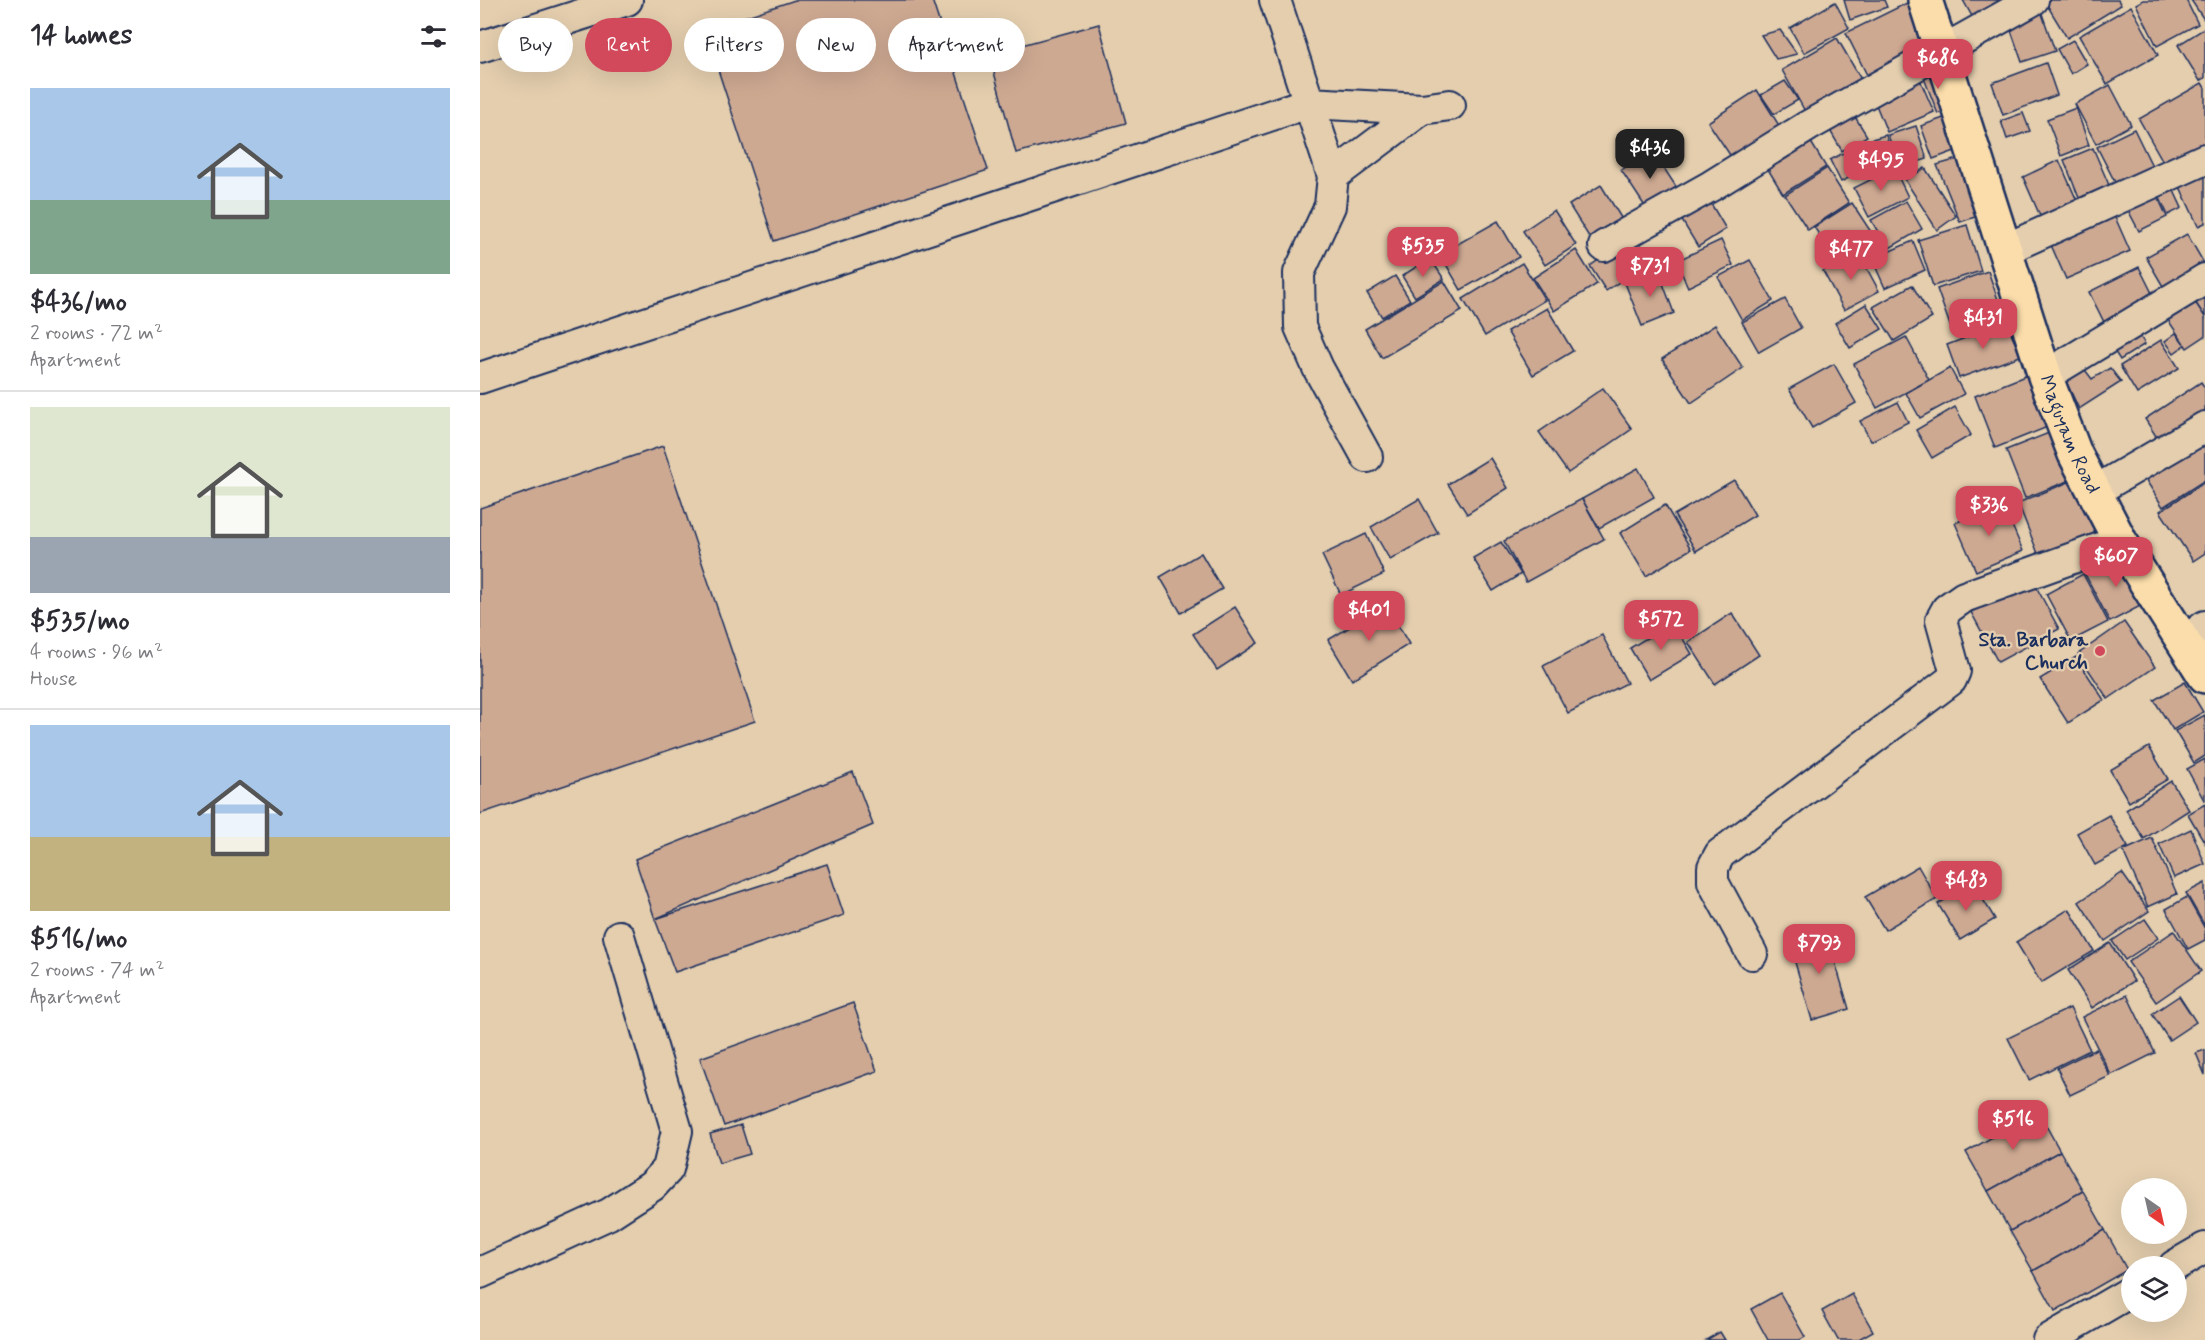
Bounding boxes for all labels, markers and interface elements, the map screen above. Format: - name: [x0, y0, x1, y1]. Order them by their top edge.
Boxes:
- chip: Buy: [498, 18, 573, 72]
- chip: Rent: [585, 18, 672, 72]
- chip: Filters: [684, 18, 784, 72]
- chip: New: [796, 18, 876, 72]
- chip: Apartment: [888, 18, 1025, 72]
- text: 14 homes: [30, 19, 132, 53]
- icon: filters: [417, 20, 450, 53]
- pin: $686: [1902, 39, 1974, 90]
- text: $686: [1917, 45, 1959, 72]
- icon: home: [186, 127, 294, 235]
- pin: $436: [1614, 129, 1686, 180]
- text: $436: [1629, 135, 1671, 162]
- pin: $495: [1845, 141, 1917, 192]
- text: $495: [1858, 147, 1904, 174]
- pin: $535: [1387, 227, 1459, 278]
- pin: $477: [1815, 230, 1887, 281]
- text: $535: [1401, 233, 1445, 260]
- text: $477: [1829, 236, 1873, 263]
- pin: $731: [1614, 247, 1686, 298]
- text: $731: [1630, 253, 1670, 280]
- text: $436/mo: [30, 286, 127, 320]
- pin: $431: [1947, 299, 2019, 350]
- text: $431: [1963, 305, 2003, 332]
- text: 2 rooms · 72 m²: [30, 320, 163, 347]
- text: Apartment: [30, 347, 121, 374]
- street label: Maguyam Road: [2032, 371, 2107, 499]
- icon: home: [186, 446, 294, 554]
- pin: $336: [1953, 486, 2025, 537]
- text: $336: [1970, 492, 2008, 519]
- pin: $607: [2080, 537, 2152, 588]
- text: $607: [2094, 543, 2138, 570]
- pin: $401: [1333, 591, 1405, 642]
- text: $401: [1348, 597, 1390, 624]
- pin: $572: [1625, 600, 1697, 651]
- text: $535/mo: [30, 605, 130, 639]
- text: $572: [1638, 606, 1684, 633]
- place label: Sta. Barbara Church: [1978, 627, 2089, 677]
- text: 4 rooms · 96 m²: [30, 639, 163, 666]
- marker: Sta. Barbara Church: [2093, 644, 2107, 658]
- text: House: [30, 666, 77, 693]
- icon: home: [186, 764, 294, 872]
- pin: $483: [1930, 861, 2002, 912]
- text: $483: [1945, 867, 1987, 894]
- text: $516/mo: [30, 923, 127, 957]
- pin: $793: [1783, 924, 1855, 975]
- text: $793: [1797, 930, 1841, 957]
- text: 2 rooms · 74 m²: [30, 957, 164, 984]
- text: Apartment: [30, 984, 121, 1011]
- pin: $516: [1977, 1100, 2049, 1151]
- text: $516: [1992, 1106, 2034, 1133]
- north arrow: [2121, 1178, 2187, 1244]
- map controls: [2121, 1178, 2187, 1322]
- button: layers: [2121, 1256, 2187, 1322]

